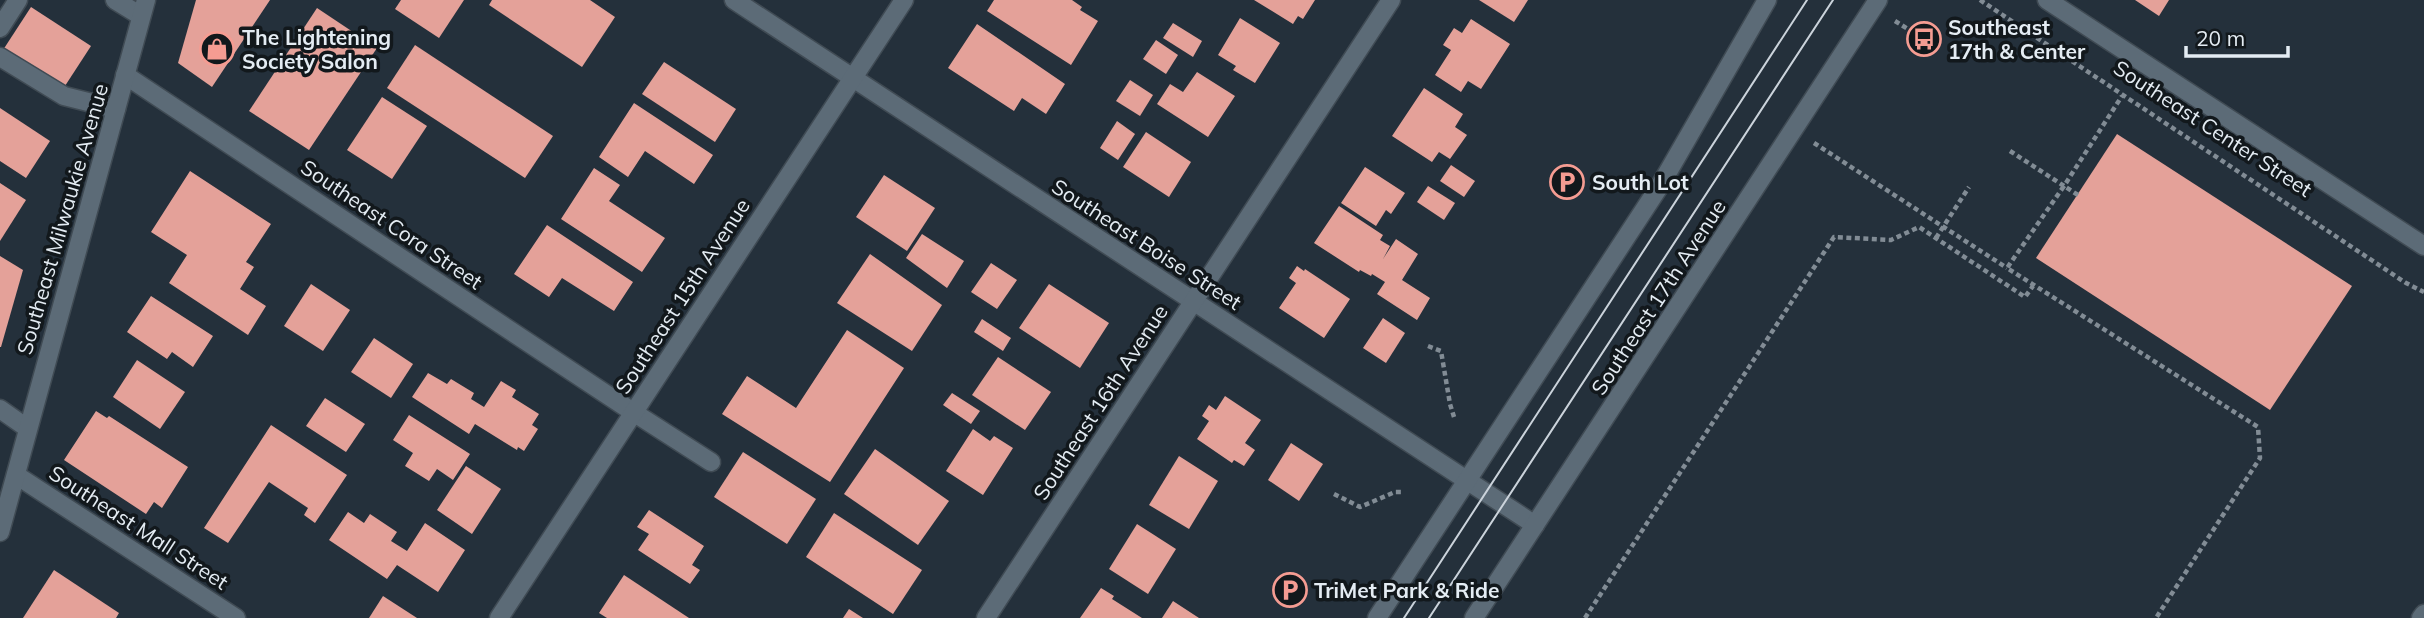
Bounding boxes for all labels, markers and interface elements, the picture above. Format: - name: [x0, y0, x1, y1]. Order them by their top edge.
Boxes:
- place label: Southeast 17th & Center: [1948, 14, 2086, 64]
- scale bar: [2186, 14, 2288, 58]
- bus stop icon: Southeast 17th & Center: [1905, 20, 1943, 58]
- place label: The Lightening Society Salon: [242, 24, 391, 74]
- text: 20 m: [2196, 25, 2245, 51]
- shop icon: The Lightening Society Salon: [198, 30, 236, 68]
- street label: Southeast Center Street: [2109, 54, 2317, 202]
- street label: Southeast Milwaukie Avenue: [11, 81, 113, 357]
- street label: Southeast Cora Street: [296, 154, 488, 294]
- parking icon: South Lot: [1548, 163, 1586, 201]
- place label: South Lot: [1592, 169, 1689, 195]
- street label: Southeast Boise Street: [1047, 173, 1247, 315]
- street label: Southeast 15th Avenue: [609, 194, 755, 398]
- street label: Southeast 17th Avenue: [1585, 195, 1731, 399]
- street label: Southeast 16th Avenue: [1027, 300, 1173, 504]
- street label: Southeast Mall Street: [45, 459, 233, 595]
- parking icon: TriMet Park & Ride: [1271, 571, 1309, 609]
- place label: TriMet Park & Ride: [1314, 577, 1500, 603]

